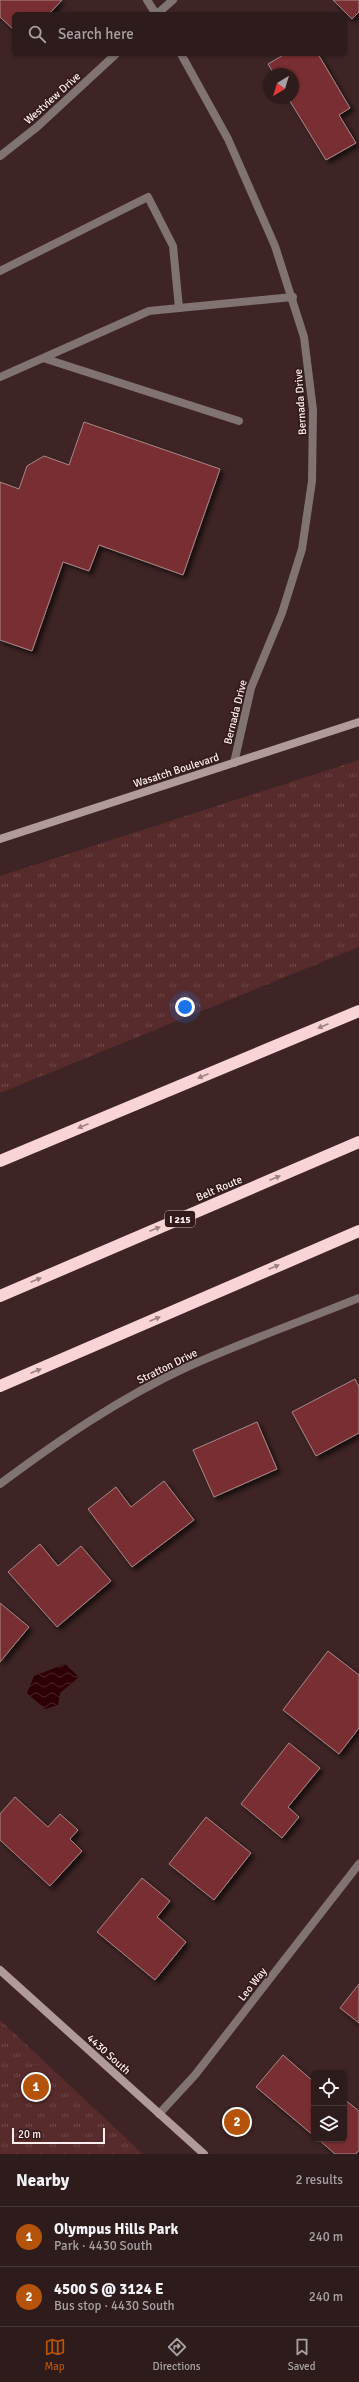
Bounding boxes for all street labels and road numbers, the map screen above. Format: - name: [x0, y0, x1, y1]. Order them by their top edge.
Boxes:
- street label: Westview Drive: [21, 70, 83, 127]
- street label: Bernada Drive: [292, 368, 309, 435]
- street label: Bernada Drive: [221, 678, 250, 746]
- street label: Wasatch Boulevard: [132, 750, 221, 790]
- street label: Belt Route: [194, 1173, 244, 1204]
- road number: I 215: [165, 1211, 195, 1227]
- street label: Stratton Drive: [135, 1346, 200, 1387]
- street label: Leo Way: [235, 1964, 270, 2004]
- street label: 4430 South: [84, 2032, 133, 2077]

